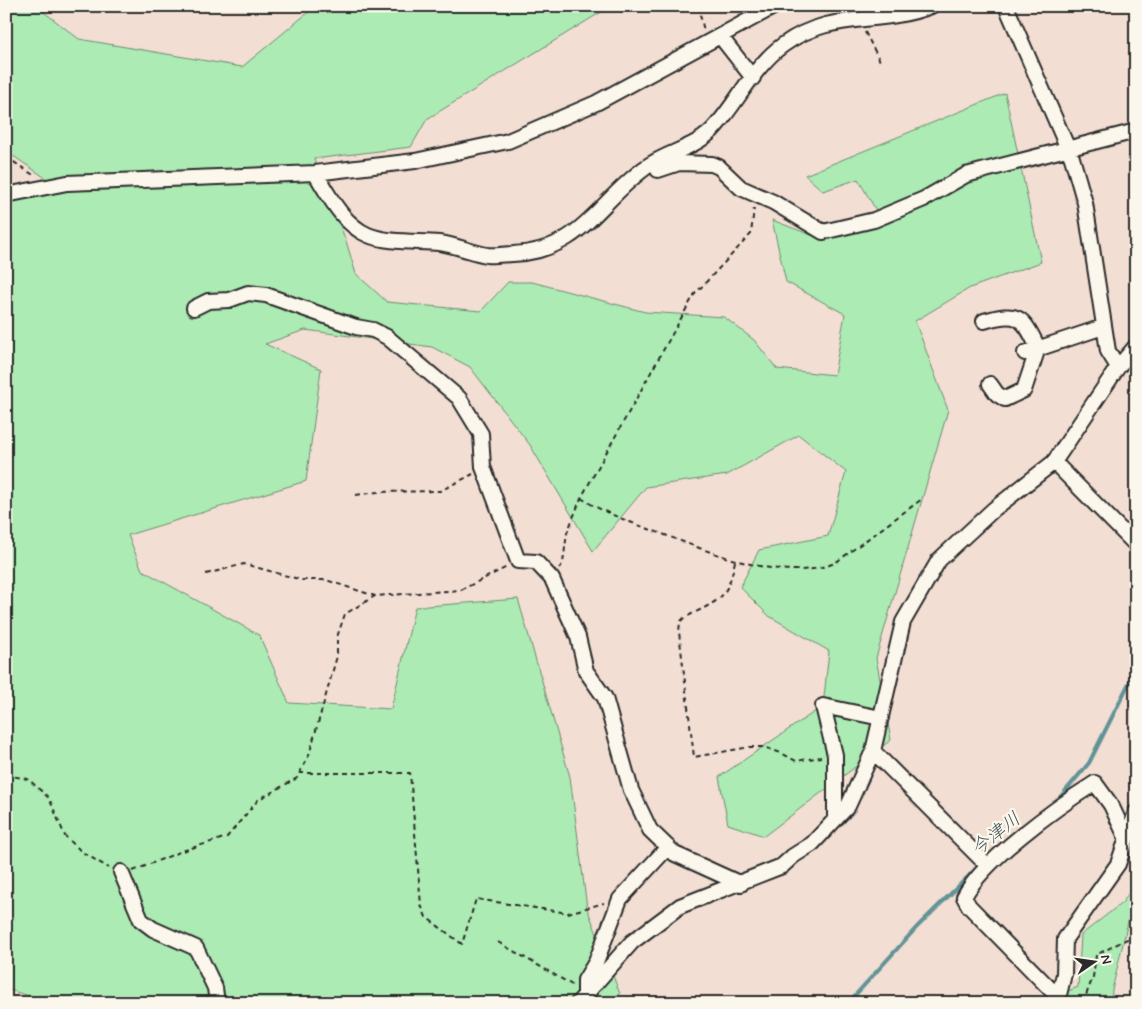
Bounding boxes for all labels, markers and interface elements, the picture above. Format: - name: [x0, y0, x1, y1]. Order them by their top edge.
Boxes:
- water label: 今津川: [966, 807, 1026, 861]
- north arrow: [1070, 936, 1120, 986]
- text: N: [1096, 953, 1116, 966]

